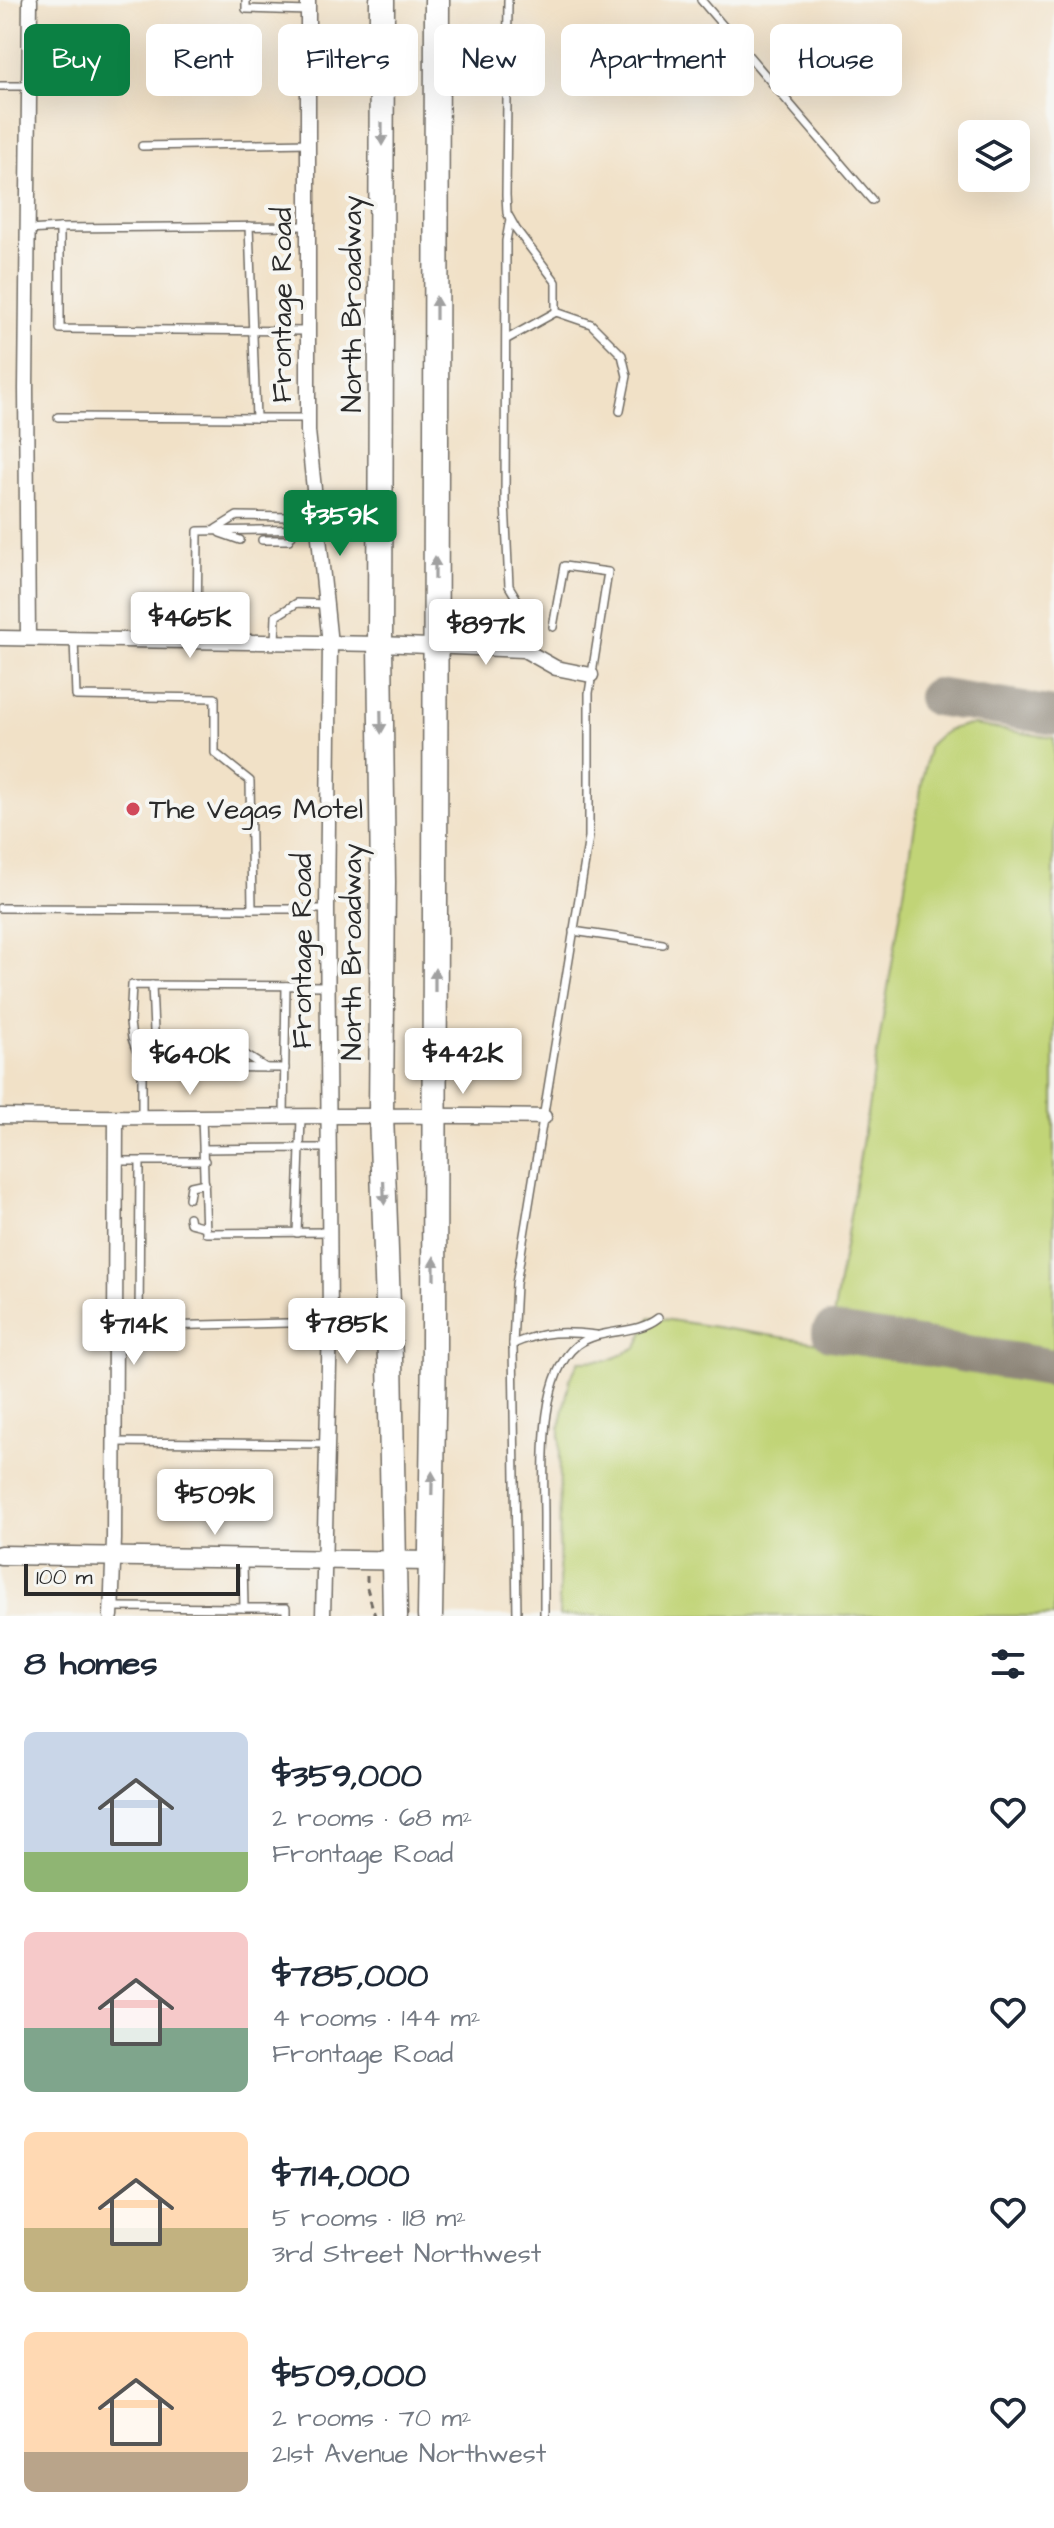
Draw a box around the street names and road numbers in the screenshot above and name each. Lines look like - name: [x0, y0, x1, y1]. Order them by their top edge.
- street label: North Broadway: [333, 195, 374, 413]
- street label: Frontage Road: [263, 207, 303, 403]
- street label: North Broadway: [333, 843, 374, 1061]
- street label: Frontage Road: [283, 853, 323, 1049]

